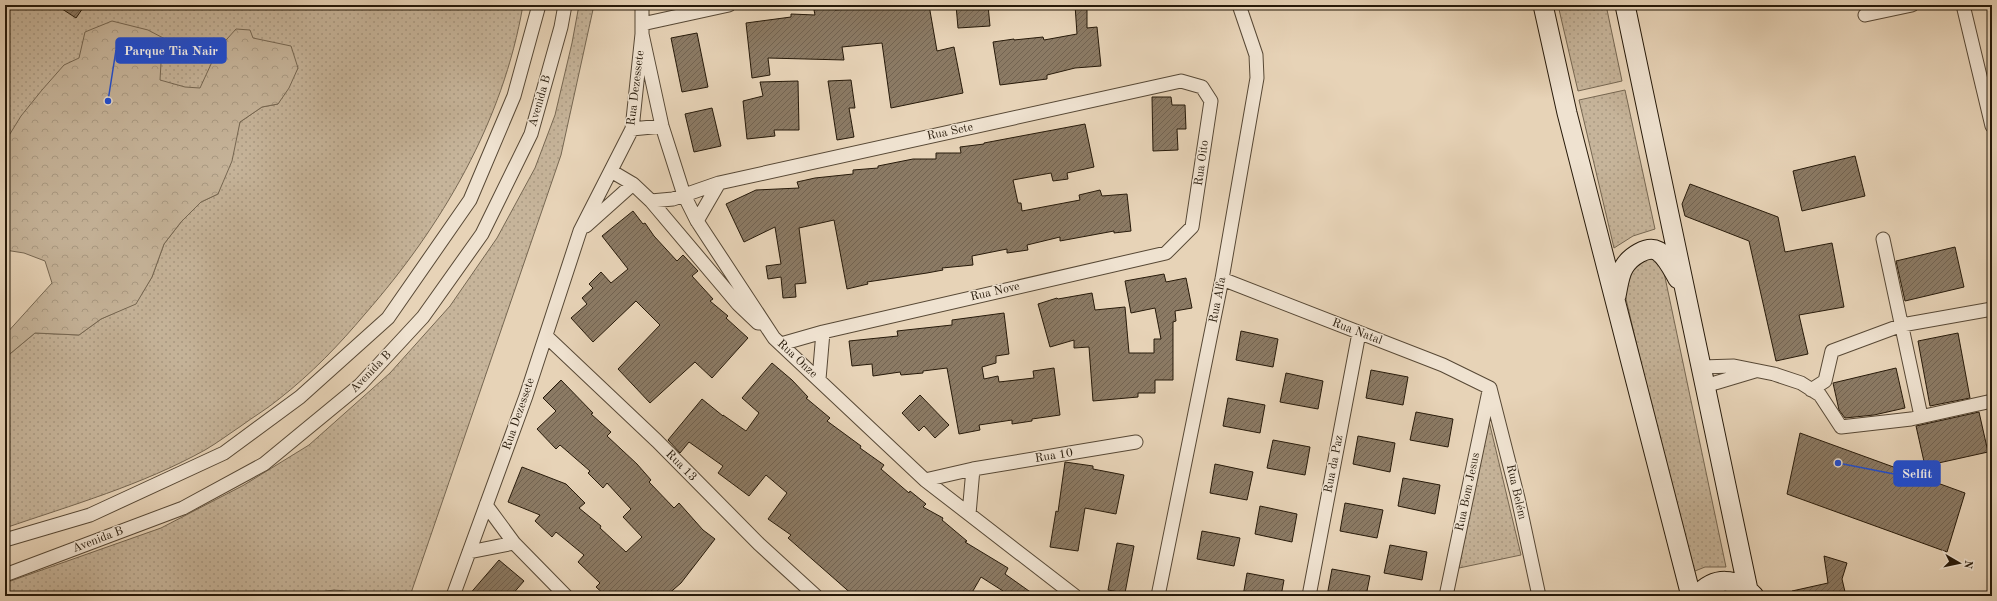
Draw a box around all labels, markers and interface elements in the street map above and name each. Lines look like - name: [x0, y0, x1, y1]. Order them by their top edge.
- callout: Parque Tia Nair: [116, 38, 226, 63]
- text: Parque Tia Nair: [124, 45, 218, 58]
- street label: Rua Dezessete: [625, 49, 647, 126]
- street label: Avenida B: [527, 74, 553, 128]
- street label: Rua Sete: [926, 121, 975, 143]
- street label: Rua Oito: [1193, 139, 1211, 187]
- street label: Rua Alfa: [1208, 276, 1228, 324]
- street label: Rua Nove: [969, 280, 1021, 304]
- street label: Rua Natal: [1330, 317, 1384, 347]
- street label: Rua Onze: [775, 338, 820, 381]
- street label: Avenida B: [348, 349, 394, 395]
- street label: Rua Dezessete: [501, 376, 537, 452]
- street label: Rua da Paz: [1323, 434, 1345, 494]
- street label: Rua 10: [1034, 447, 1074, 465]
- street label: Rua 13: [663, 448, 699, 484]
- street label: Rua Bom Jesus: [1454, 452, 1482, 532]
- callout: Selfit: [1894, 461, 1940, 486]
- street label: Rua Belém: [1504, 463, 1528, 521]
- text: Selfit: [1902, 468, 1932, 481]
- street label: Avenida B: [71, 525, 125, 555]
- north arrow: [1939, 543, 1979, 583]
- text: N: [1961, 559, 1973, 570]

